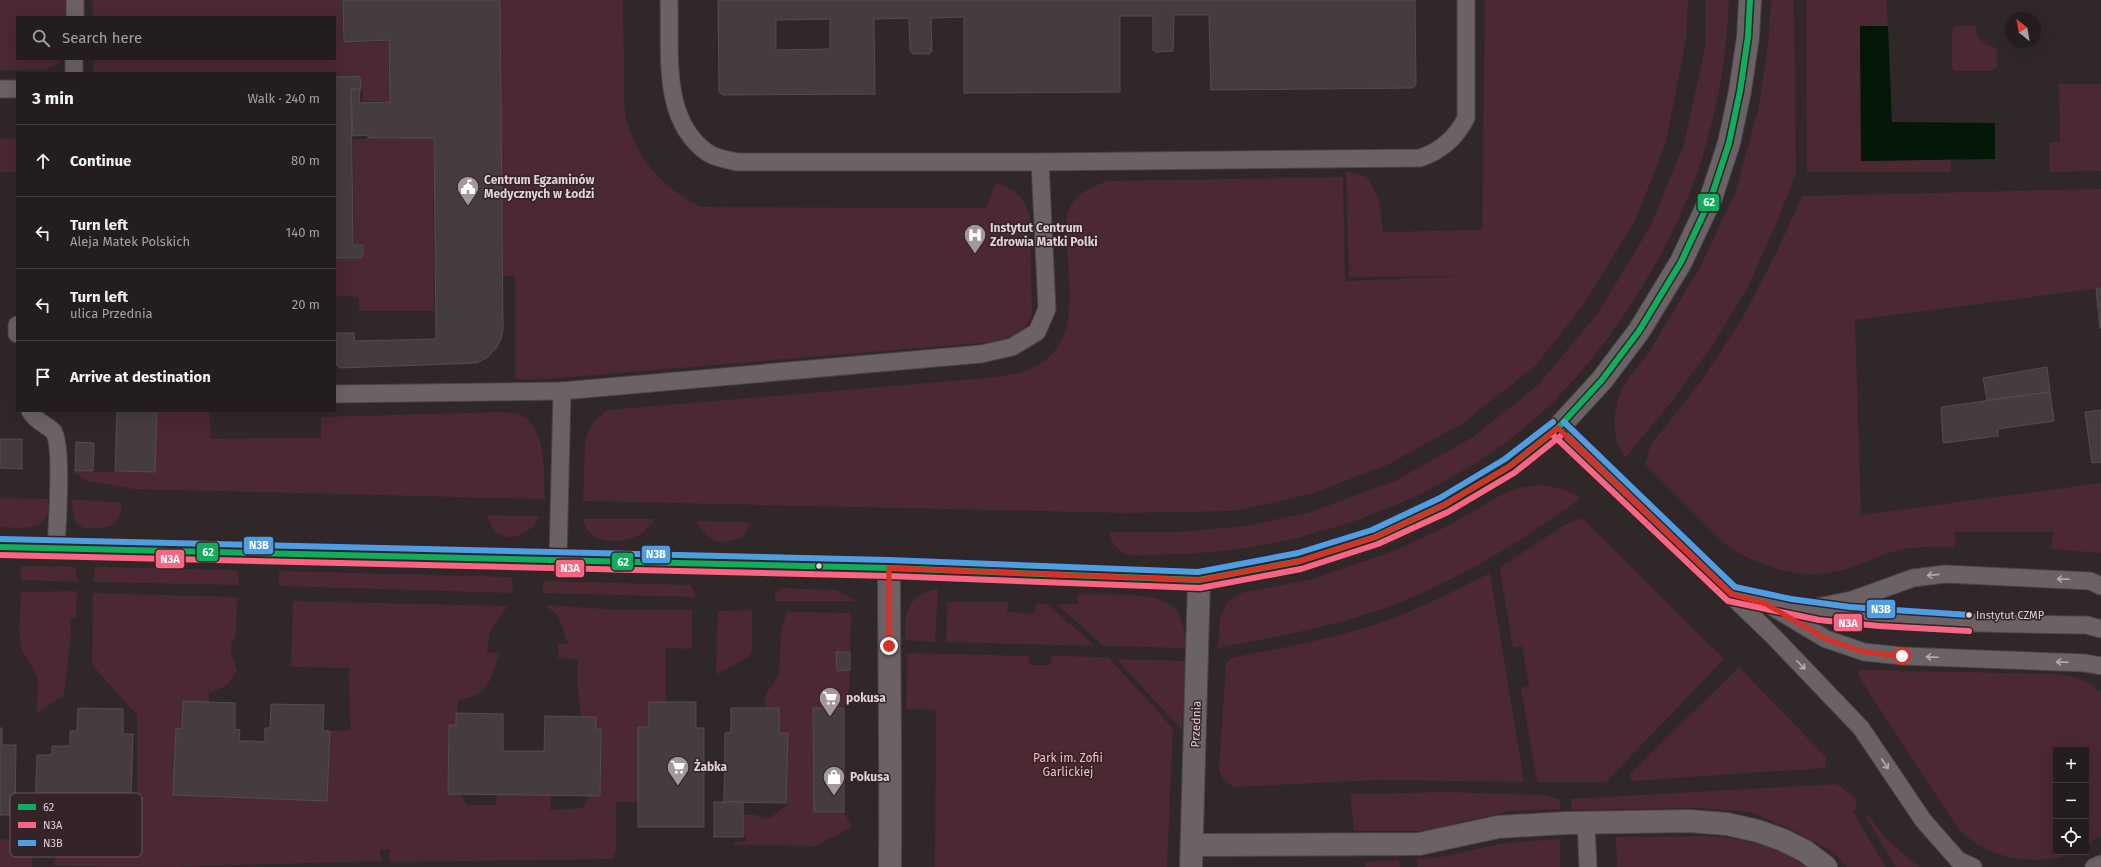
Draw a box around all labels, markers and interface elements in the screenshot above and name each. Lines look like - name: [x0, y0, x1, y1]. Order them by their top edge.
- north arrow: [2005, 12, 2041, 48]
- search box: [16, 16, 336, 60]
- icon: search: [30, 27, 52, 49]
- text: Search here: [62, 29, 142, 47]
- text: 3 min: [32, 88, 74, 109]
- text: Walk · 240 m: [247, 91, 320, 106]
- icon: ahead: [32, 150, 54, 172]
- text: Continue: [70, 152, 131, 170]
- text: 80 m: [291, 153, 320, 168]
- place label: Centrum Egzaminów Medycznych w Łodzi: [484, 173, 594, 201]
- public building icon: Centrum Egzaminów Medycznych w Łodzi: [455, 174, 481, 207]
- line badge: 62: [1697, 193, 1720, 212]
- text: 62: [1703, 196, 1715, 209]
- text: Turn left: [70, 216, 128, 234]
- place label: Instytut Centrum Zdrowia Matki Polki: [990, 221, 1098, 249]
- icon: left: [32, 222, 54, 244]
- hospital icon: Instytut Centrum Zdrowia Matki Polki: [962, 222, 988, 255]
- text: 140 m: [286, 225, 320, 240]
- text: Aleja Matek Polskich: [70, 234, 190, 249]
- text: Turn left: [70, 288, 128, 306]
- icon: left: [32, 294, 54, 316]
- text: 20 m: [292, 297, 320, 312]
- text: ulica Przednia: [70, 306, 153, 321]
- icon: arrive: [32, 366, 54, 388]
- text: Arrive at destination: [70, 368, 211, 386]
- line badge: N3B: [243, 536, 274, 555]
- text: N3B: [249, 539, 269, 552]
- line badge: 62: [196, 542, 219, 562]
- line badge: N3B: [641, 545, 671, 564]
- text: 62: [202, 546, 214, 559]
- text: N3B: [646, 548, 666, 561]
- line badge: N3A: [155, 549, 185, 569]
- line badge: 62: [611, 552, 634, 571]
- text: N3A: [160, 553, 180, 566]
- text: 62: [617, 556, 629, 569]
- line badge: N3A: [555, 559, 585, 578]
- unlabelled marker: [814, 561, 824, 571]
- text: N3A: [560, 562, 580, 575]
- one-way arrow: [1927, 572, 1940, 579]
- one-way arrow: [2057, 576, 2070, 583]
- line badge: N3B: [1866, 599, 1896, 619]
- text: N3B: [1871, 603, 1891, 616]
- place label: Instytut CZMP: [1976, 609, 2045, 622]
- marker: Instytut CZMP: [1964, 610, 1974, 620]
- line badge: N3A: [1833, 613, 1863, 632]
- text: N3A: [1838, 617, 1858, 630]
- route end: [880, 637, 898, 655]
- route start: [1893, 647, 1911, 665]
- one-way arrow: [1926, 653, 1939, 661]
- one-way arrow: [2056, 658, 2069, 666]
- one-way arrow: [1796, 660, 1806, 670]
- supermarket icon: pokusa: [817, 685, 843, 718]
- place label: pokusa: [846, 691, 886, 705]
- street label: Przednia: [1188, 700, 1204, 748]
- map controls: [2053, 747, 2089, 855]
- button: +: [2053, 747, 2089, 783]
- park label: Park im. Zofii Garlickiej: [1033, 751, 1103, 779]
- supermarket icon: Żabka: [665, 754, 691, 787]
- one-way arrow: [1881, 758, 1889, 769]
- place label: Żabka: [694, 759, 728, 774]
- shop icon: Pokusa: [821, 764, 847, 797]
- place label: Pokusa: [850, 770, 890, 784]
- button: −: [2053, 783, 2089, 819]
- legend: [10, 793, 142, 857]
- text: 62: [43, 801, 54, 814]
- text: N3A: [43, 819, 63, 832]
- button: locate: [2053, 819, 2089, 855]
- text: N3B: [43, 837, 63, 850]

